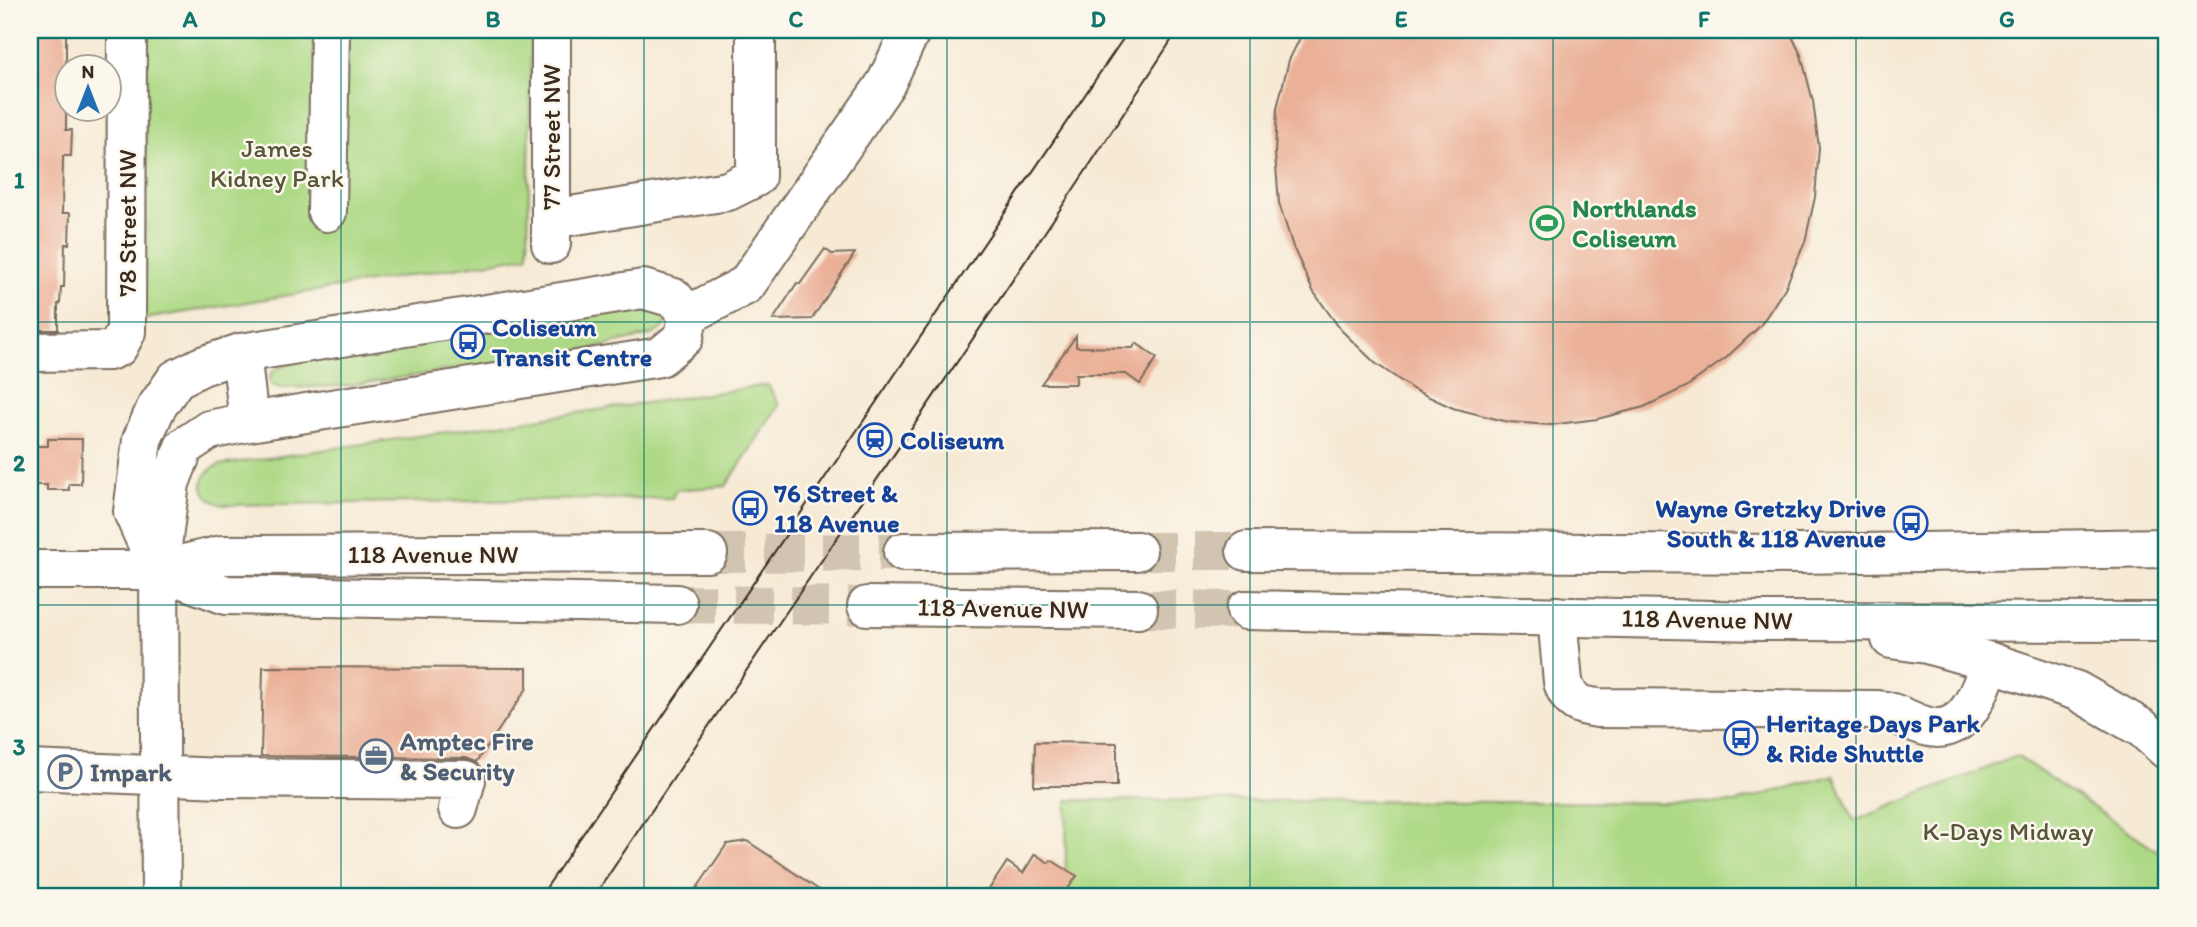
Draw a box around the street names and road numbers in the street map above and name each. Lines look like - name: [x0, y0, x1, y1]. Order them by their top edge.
- street label: 77 Street NW: [535, 64, 567, 210]
- street label: 78 Street NW: [111, 149, 143, 297]
- street label: 118 Avenue NW: [347, 538, 519, 570]
- street label: 118 Avenue NW: [917, 591, 1089, 625]
- street label: 118 Avenue NW: [1621, 602, 1793, 636]

